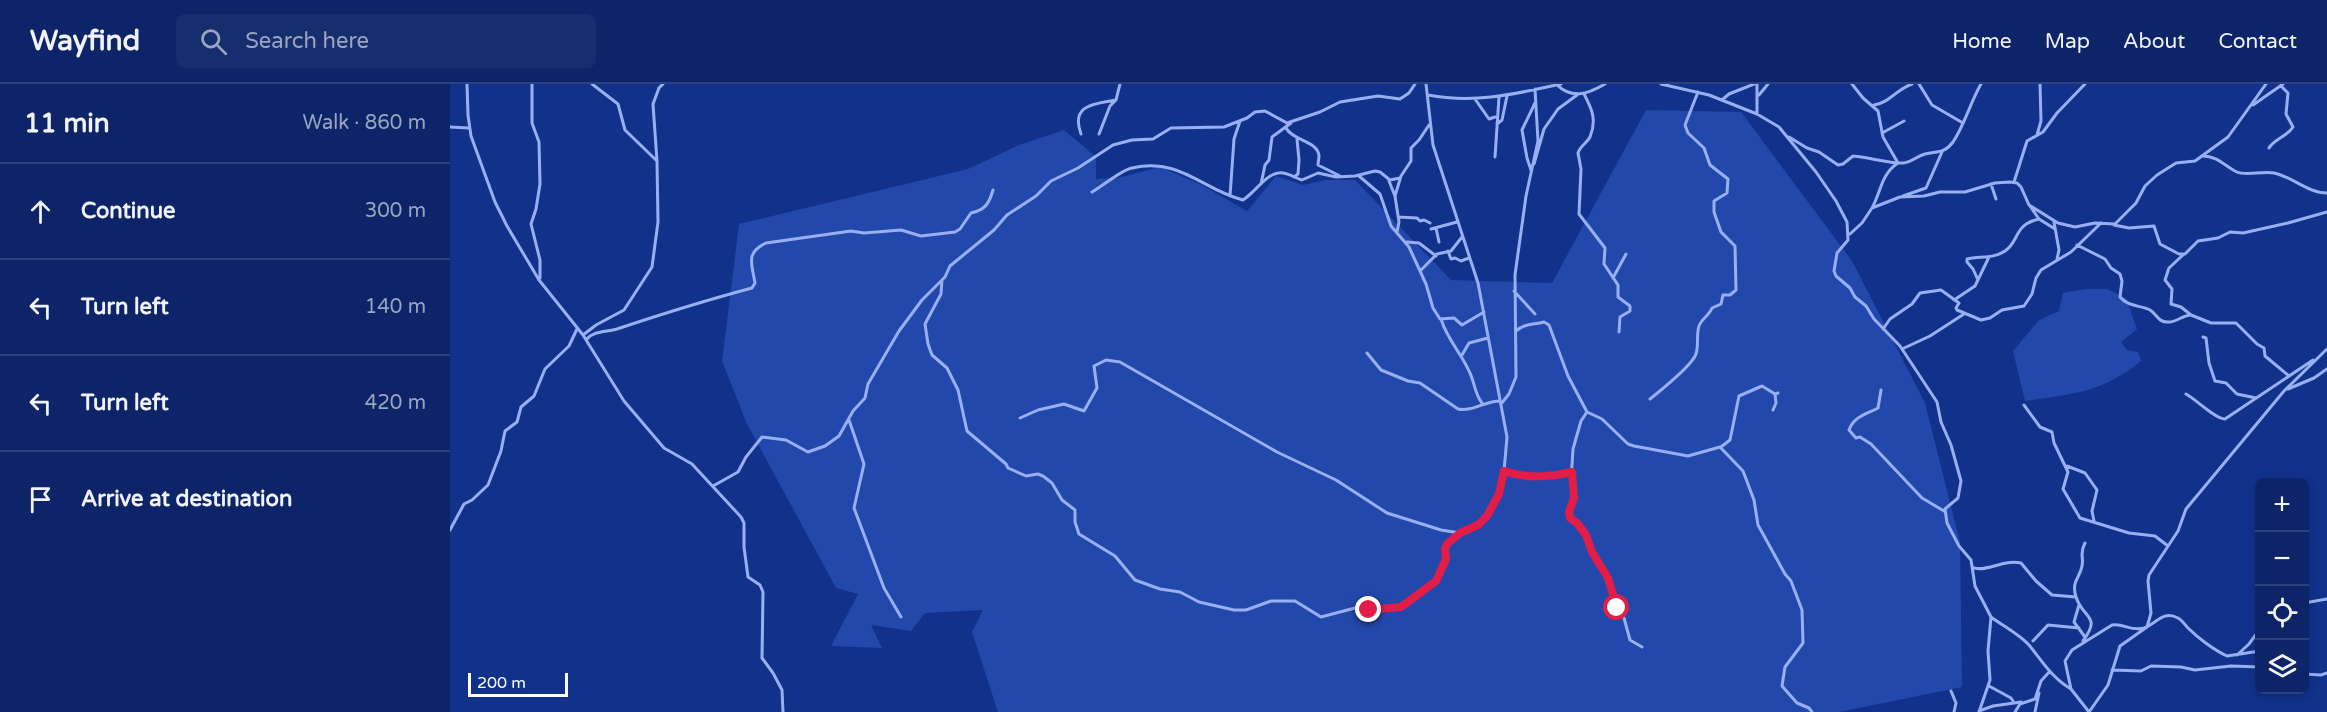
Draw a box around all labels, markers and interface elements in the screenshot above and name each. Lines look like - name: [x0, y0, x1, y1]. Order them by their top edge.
- search box: [176, 14, 596, 68]
- text: Wayfind: [30, 24, 140, 58]
- icon: search: [197, 25, 230, 58]
- text: Search here: [245, 28, 369, 54]
- text: Home: [1952, 29, 2012, 54]
- text: Map: [2045, 29, 2090, 54]
- text: About: [2123, 29, 2185, 54]
- text: Contact: [2218, 29, 2297, 54]
- text: 11 min: [24, 108, 110, 139]
- text: Walk · 860 m: [303, 111, 426, 135]
- icon: ahead: [24, 195, 57, 228]
- text: Continue: [81, 198, 176, 224]
- text: 300 m: [365, 199, 426, 223]
- icon: left: [24, 291, 57, 324]
- text: Turn left: [81, 294, 169, 320]
- text: 140 m: [365, 295, 426, 319]
- icon: left: [24, 387, 57, 420]
- text: Turn left: [81, 390, 169, 416]
- text: 420 m: [365, 391, 426, 415]
- map controls: [2255, 478, 2309, 694]
- button: +: [2255, 478, 2309, 532]
- icon: arrive: [24, 483, 57, 516]
- text: Arrive at destination: [81, 486, 292, 512]
- button: −: [2255, 532, 2309, 586]
- button: locate: [2255, 586, 2309, 640]
- route start: [1603, 594, 1629, 620]
- route end: [1355, 596, 1381, 622]
- button: layers: [2255, 640, 2309, 694]
- scale bar: [468, 670, 568, 698]
- text: 200 m: [477, 673, 526, 693]

